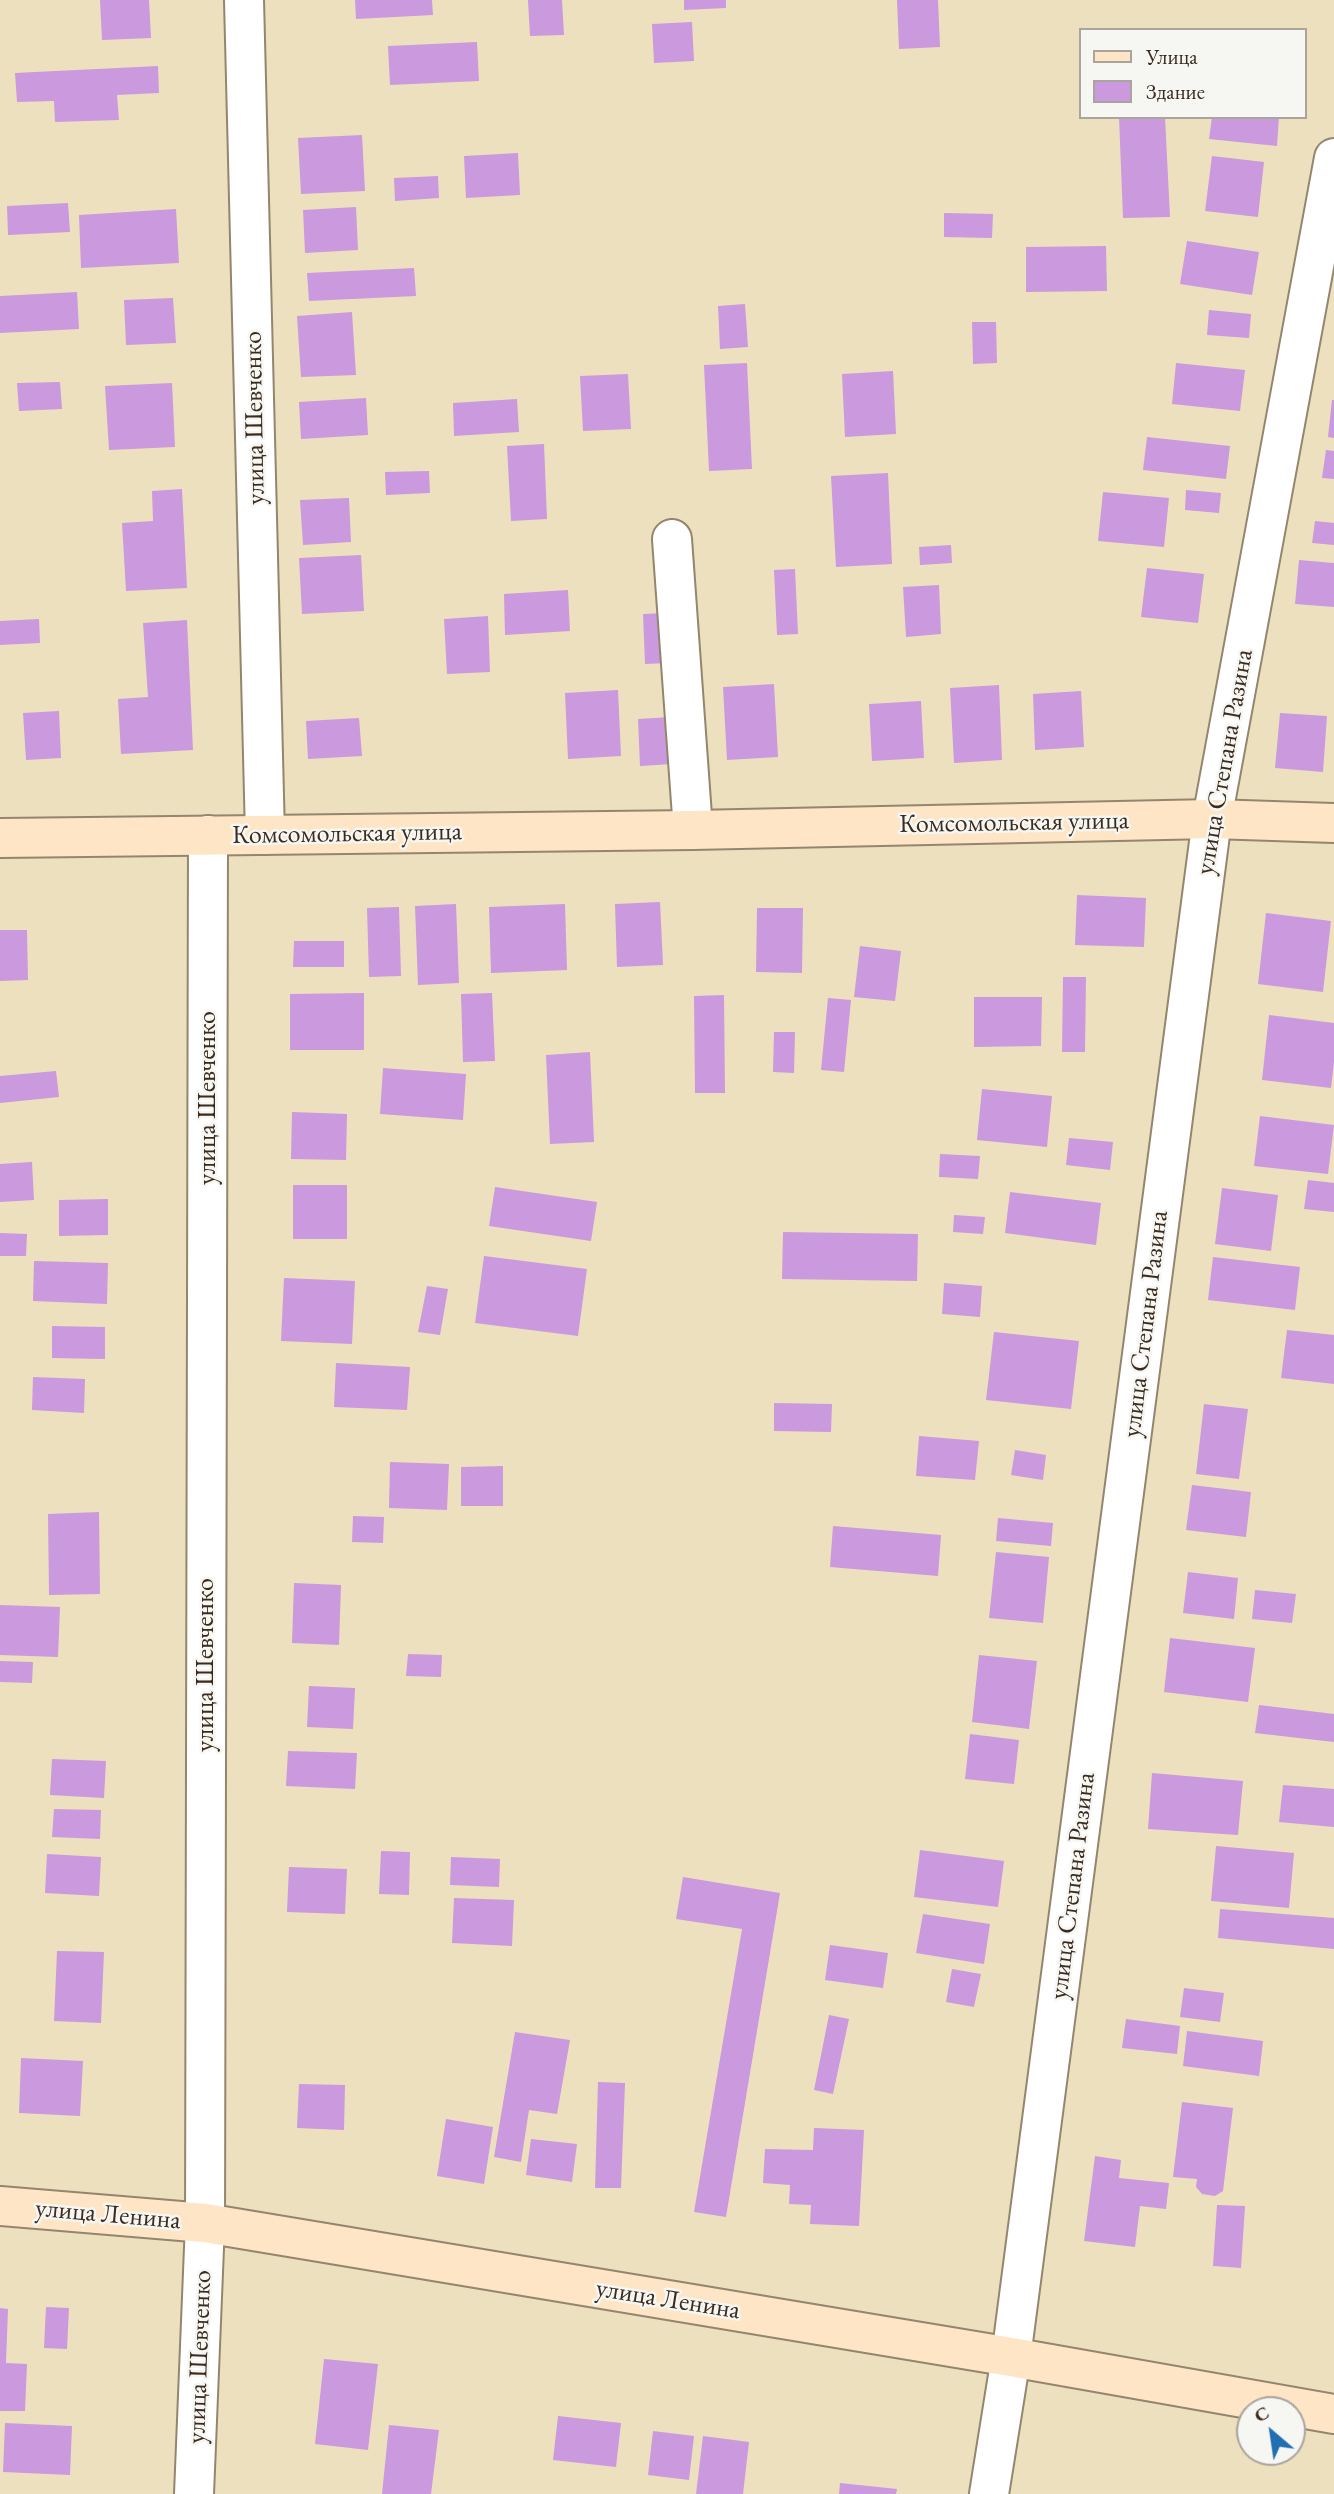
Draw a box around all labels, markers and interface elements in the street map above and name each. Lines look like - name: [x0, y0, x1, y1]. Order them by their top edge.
- legend: [1078, 28, 1306, 119]
- text: Улица: [1146, 43, 1198, 70]
- text: Здание: [1146, 78, 1205, 105]
- street label: улица Шевченко: [238, 331, 272, 505]
- street label: улица Степана Разина: [1190, 647, 1260, 877]
- street label: Комсомольская улица: [899, 805, 1129, 841]
- street label: Комсомольская улица: [232, 816, 462, 852]
- street label: улица Шевченко: [192, 1011, 224, 1185]
- street label: улица Степана Разина: [1117, 1209, 1175, 1439]
- street label: улица Шевченко: [190, 1578, 222, 1752]
- street label: улица Степана Разина: [1044, 1771, 1102, 2001]
- street label: улица Ленина: [34, 2193, 182, 2237]
- street label: улица Шевченко: [181, 2270, 219, 2444]
- street label: улица Ленина: [594, 2273, 742, 2327]
- north arrow: [1236, 2396, 1306, 2466]
- text: С: [1250, 2400, 1273, 2428]

